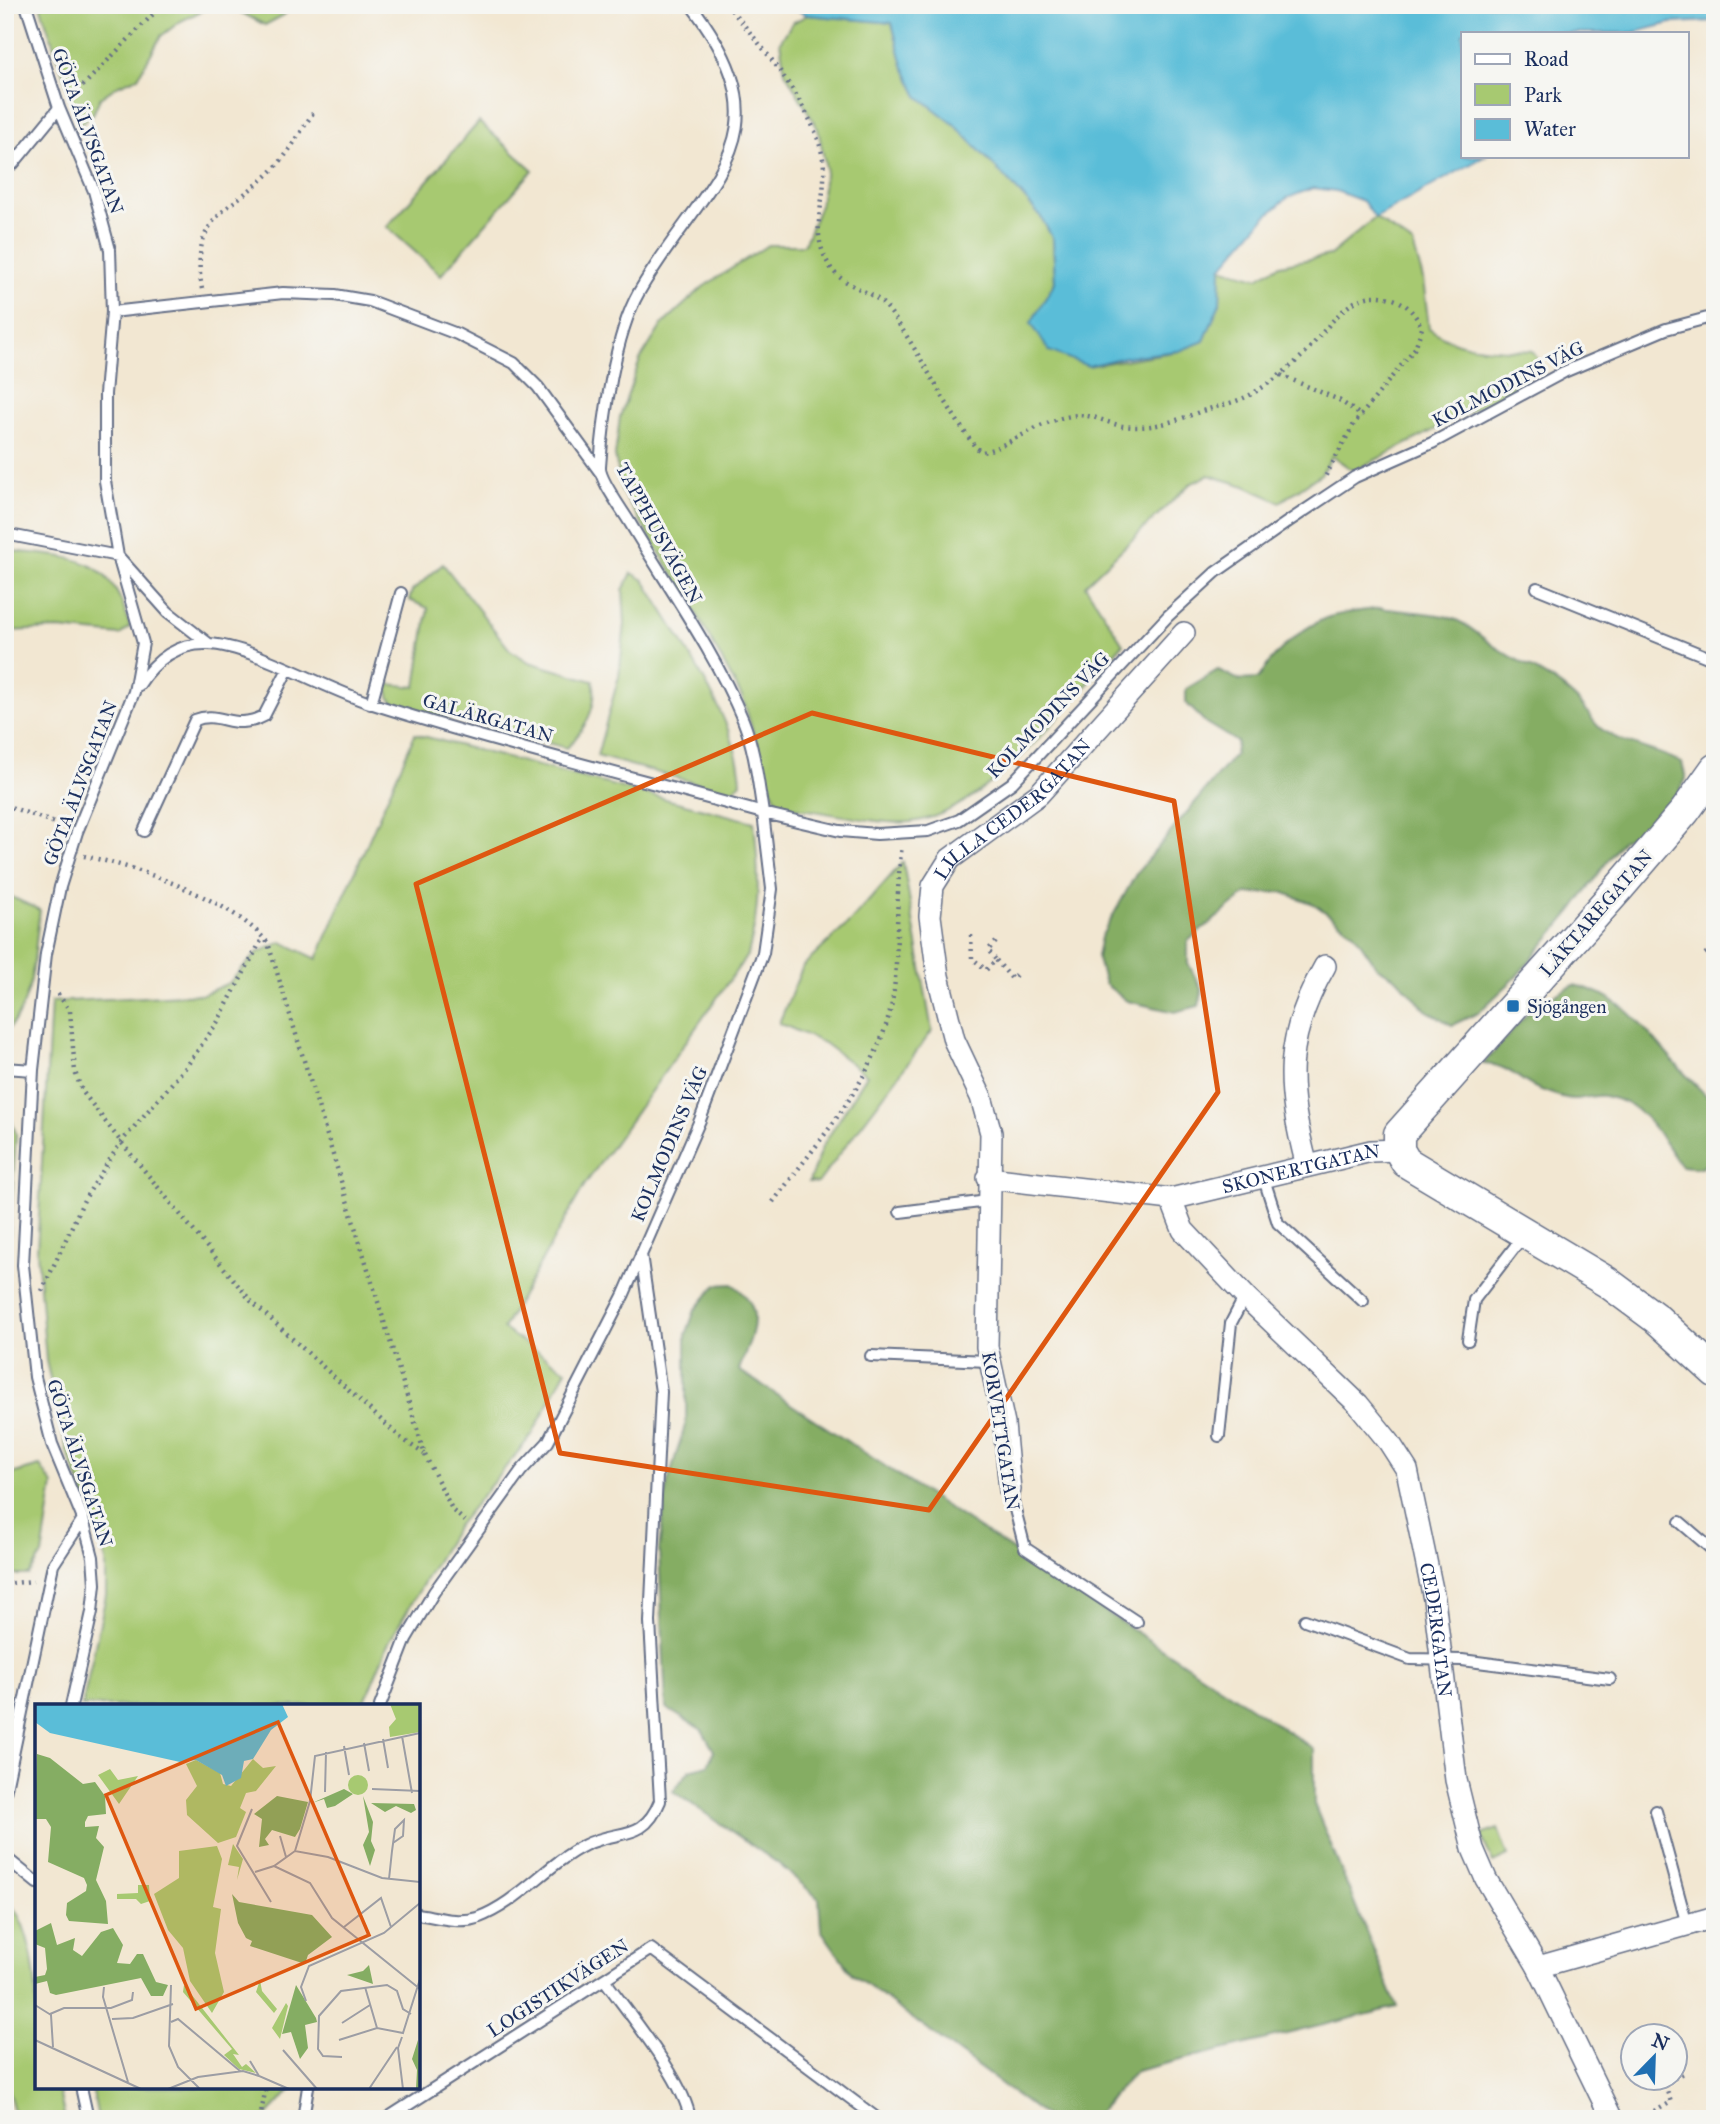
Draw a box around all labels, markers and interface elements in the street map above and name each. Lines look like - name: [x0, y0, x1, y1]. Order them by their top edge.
- legend: [1461, 32, 1688, 158]
- street label: GÖTA ÄLVSGATAN: [47, 45, 129, 217]
- text: Road: [1524, 46, 1569, 72]
- text: Park: [1524, 82, 1562, 108]
- text: Water: [1524, 116, 1576, 142]
- street label: KOLMODINS VÄG: [1428, 336, 1588, 432]
- street label: TAPPHUSVÄGEN: [611, 459, 707, 607]
- street label: KOLMODINS VÄG: [982, 647, 1114, 783]
- street label: GALÄRGATAN: [420, 688, 556, 748]
- street label: GÖTA ÄLVSGATAN: [38, 697, 122, 869]
- street label: LILLA CEDERGATAN: [929, 733, 1095, 884]
- street label: LÄKTAREGATAN: [1535, 845, 1657, 981]
- place label: Sjögången: [1527, 995, 1607, 1019]
- marker: Sjögången: [1505, 998, 1521, 1014]
- street label: KOLMODINS VÄG: [626, 1063, 712, 1225]
- street label: SKONERTGATAN: [1220, 1139, 1380, 1198]
- street label: KORVETTGATAN: [977, 1350, 1025, 1512]
- street label: GÖTA ÄLVSGATAN: [42, 1376, 118, 1550]
- street label: CEDERGATAN: [1415, 1560, 1457, 1698]
- inset map: [35, 1704, 420, 2089]
- street label: LOGISTIKVÄGEN: [483, 1934, 633, 2042]
- north arrow: [1618, 2022, 1688, 2092]
- text: N: [1649, 2028, 1672, 2056]

